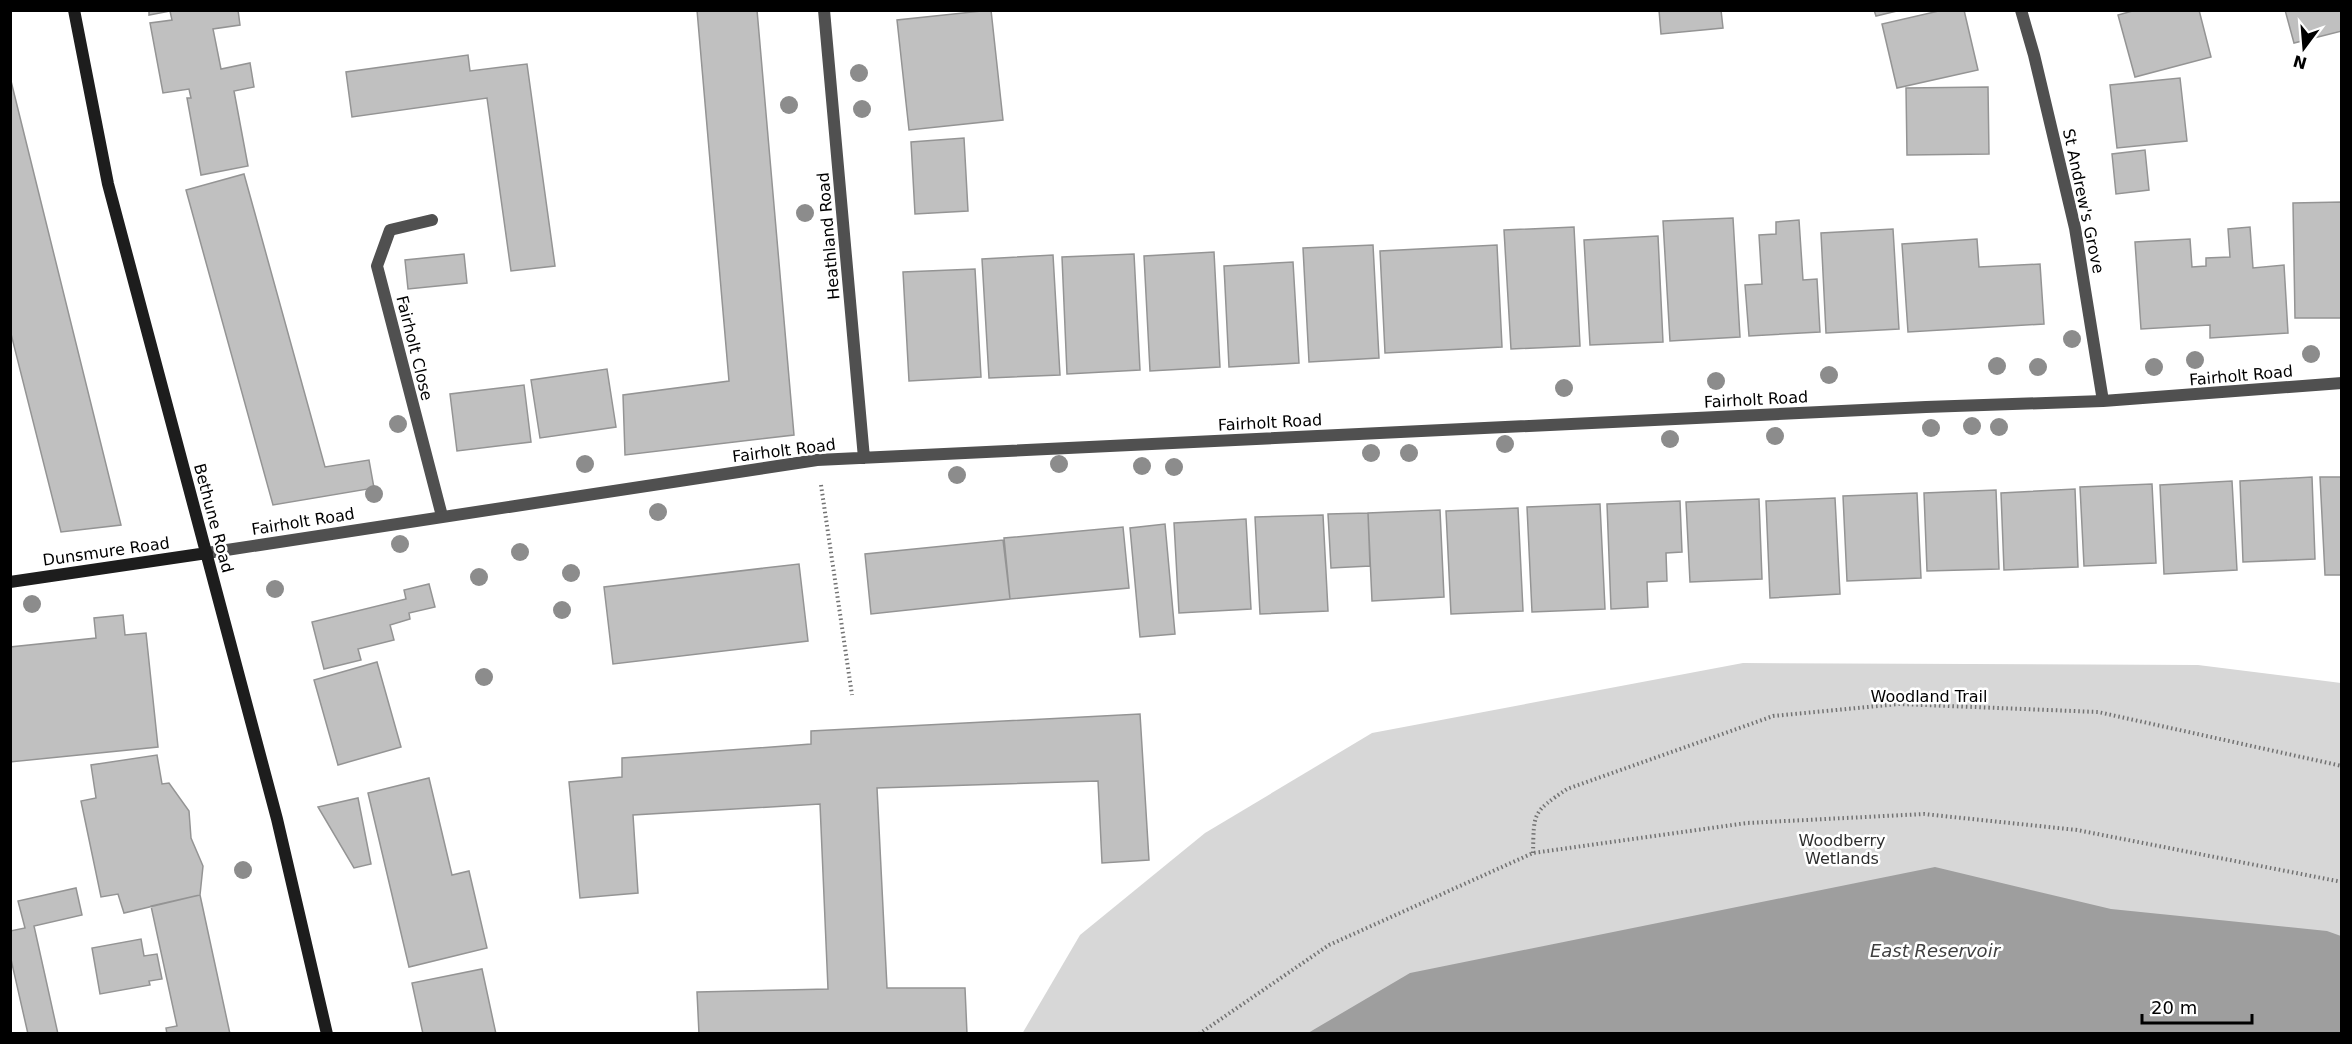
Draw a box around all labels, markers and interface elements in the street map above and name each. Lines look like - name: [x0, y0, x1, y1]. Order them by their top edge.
- north arrow: [2274, 18, 2334, 78]
- text: N: [2291, 51, 2309, 73]
- street label: St Andrew's Grove: [2059, 127, 2108, 275]
- street label: Heathland Road: [813, 171, 844, 300]
- street label: Fairholt Close: [392, 294, 437, 403]
- street label: Fairholt Road: [2188, 361, 2294, 390]
- street label: Fairholt Road: [1704, 387, 1809, 412]
- street label: Fairholt Road: [1218, 410, 1323, 435]
- street label: Fairholt Road: [731, 435, 837, 466]
- street label: Bethune Road: [190, 461, 237, 575]
- street label: Fairholt Road: [250, 504, 356, 539]
- street label: Dunsmure Road: [41, 533, 171, 570]
- street label: Woodland Trail: [1871, 687, 1987, 706]
- park label: Woodberry Wetlands: [1799, 831, 1885, 868]
- water label: East Reservoir: [1870, 940, 2002, 961]
- scale bar: [2142, 987, 2252, 1025]
- text: 20 m: [2151, 997, 2197, 1018]

